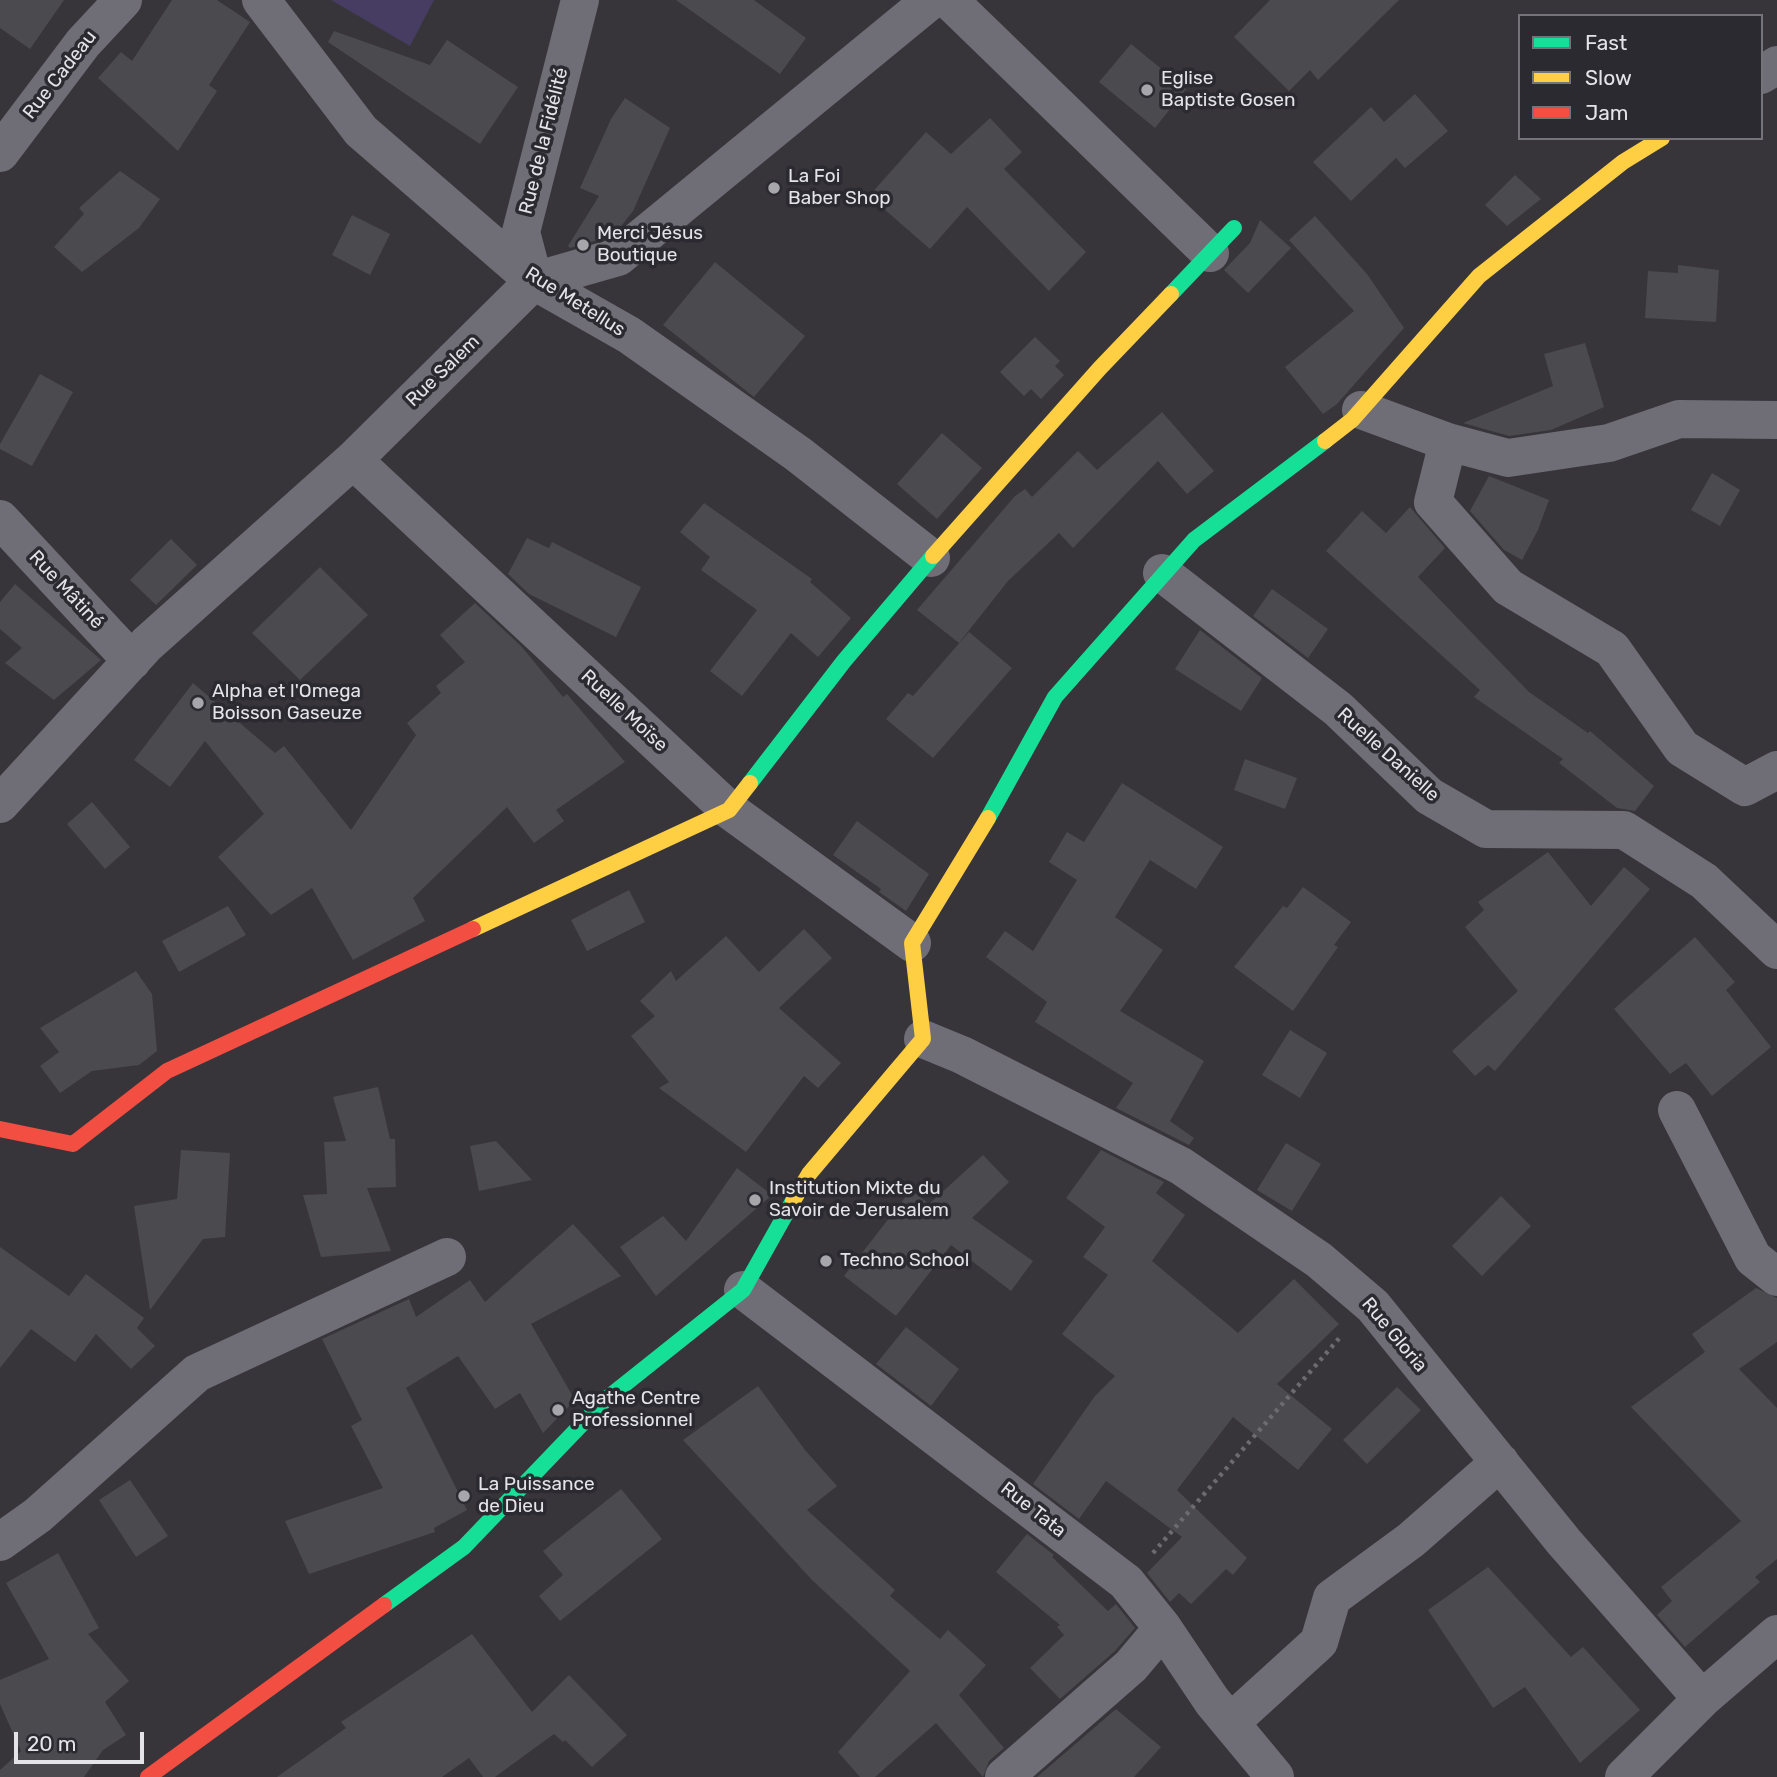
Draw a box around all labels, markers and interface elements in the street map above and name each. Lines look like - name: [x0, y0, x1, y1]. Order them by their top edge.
- legend: [1518, 14, 1763, 140]
- street label: Rue Cadeau: [18, 26, 102, 124]
- text: Fast: [1585, 30, 1627, 55]
- street label: Rue de la Fidélité: [515, 65, 573, 217]
- text: Slow: [1585, 65, 1632, 90]
- place label: Eglise Baptiste Gosen: [1161, 68, 1296, 112]
- marker: Eglise Baptiste Gosen: [1139, 82, 1155, 98]
- text: Jam: [1585, 100, 1629, 125]
- place label: La Foi Baber Shop: [788, 166, 891, 210]
- marker: La Foi Baber Shop: [766, 180, 782, 196]
- place label: Merci Jésus Boutique: [597, 223, 703, 267]
- marker: Merci Jésus Boutique: [575, 237, 591, 253]
- street label: Rue Metellus: [521, 262, 629, 342]
- street label: Rue Salem: [401, 330, 485, 412]
- street label: Rue Mâtiné: [24, 546, 108, 634]
- street label: Ruelle Moïse: [576, 665, 672, 757]
- place label: Alpha et l'Omega Boisson Gaseuze: [212, 681, 362, 725]
- marker: Alpha et l'Omega Boisson Gaseuze: [190, 695, 206, 711]
- street label: Ruelle Danielle: [1332, 703, 1444, 807]
- place label: Institution Mixte du Savoir de Jerusalem: [769, 1178, 949, 1222]
- marker: Institution Mixte du Savoir de Jerusalem: [747, 1192, 763, 1208]
- place label: Techno School: [840, 1250, 969, 1272]
- marker: Techno School: [818, 1253, 834, 1269]
- street label: Rue Gloria: [1356, 1293, 1432, 1377]
- place label: Agathe Centre Professionnel: [572, 1388, 700, 1432]
- marker: Agathe Centre Professionnel: [550, 1402, 566, 1418]
- place label: La Puissance de Dieu: [478, 1474, 595, 1518]
- street label: Rue Tata: [996, 1477, 1070, 1543]
- marker: La Puissance de Dieu: [456, 1488, 472, 1504]
- scale bar: [18, 1718, 147, 1762]
- text: 20 m: [27, 1731, 76, 1756]

